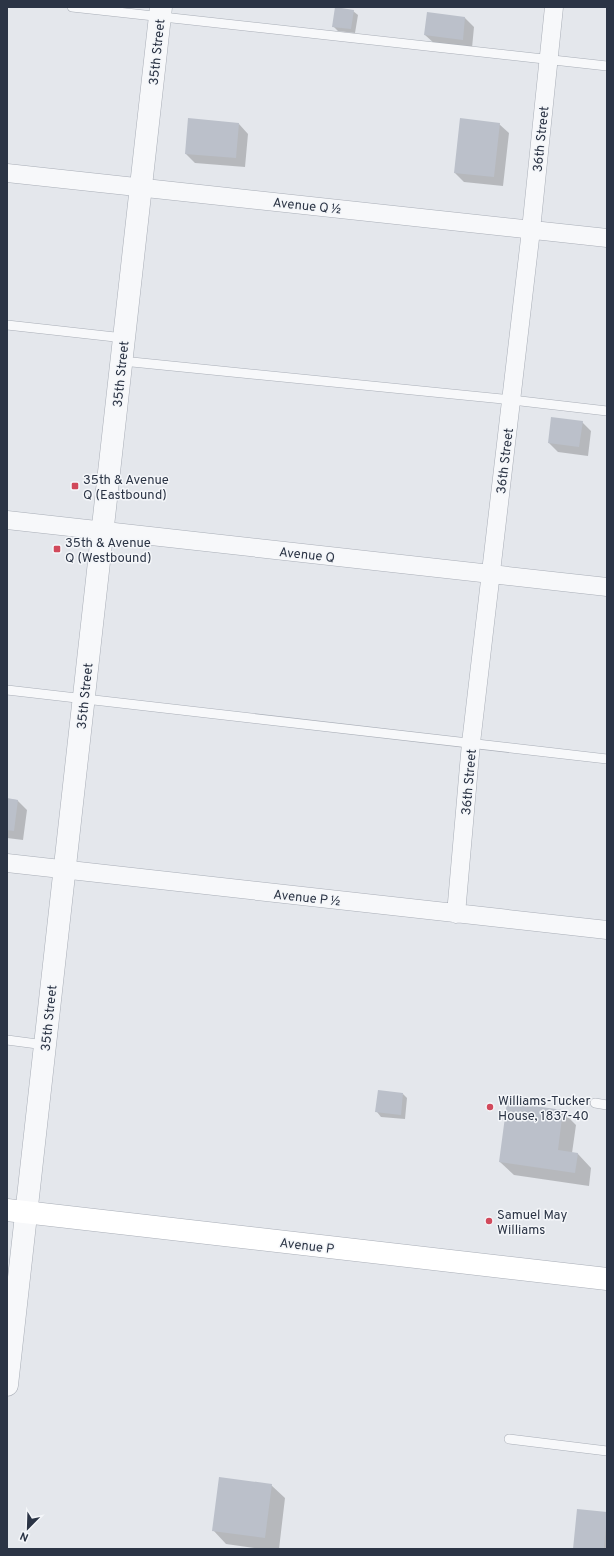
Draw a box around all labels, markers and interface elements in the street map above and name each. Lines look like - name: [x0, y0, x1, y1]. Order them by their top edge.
- street label: 35th Street: [147, 18, 169, 86]
- street label: 36th Street: [531, 105, 553, 173]
- street label: Avenue Q ½: [272, 195, 342, 219]
- street label: 35th Street: [111, 340, 133, 408]
- street label: 36th Street: [494, 427, 518, 495]
- place label: 35th & Avenue Q (Eastbound): [83, 473, 169, 504]
- marker: 35th & Avenue Q (Eastbound): [70, 481, 80, 491]
- place label: 35th & Avenue Q (Westbound): [65, 536, 151, 567]
- marker: 35th & Avenue Q (Westbound): [52, 544, 62, 554]
- street label: Avenue Q: [278, 545, 335, 567]
- street label: 35th Street: [75, 662, 97, 730]
- street label: 36th Street: [459, 748, 481, 816]
- street label: Avenue P ½: [273, 888, 341, 910]
- street label: 35th Street: [39, 984, 61, 1052]
- place label: Williams-Tucker House, 1837-40: [498, 1094, 591, 1125]
- marker: Williams-Tucker House, 1837-40: [485, 1102, 495, 1112]
- place label: Samuel May Williams: [497, 1208, 567, 1239]
- marker: Samuel May Williams: [484, 1216, 494, 1226]
- street label: Avenue P: [279, 1236, 335, 1258]
- north arrow: [8, 1508, 48, 1548]
- text: N: [18, 1528, 31, 1544]

